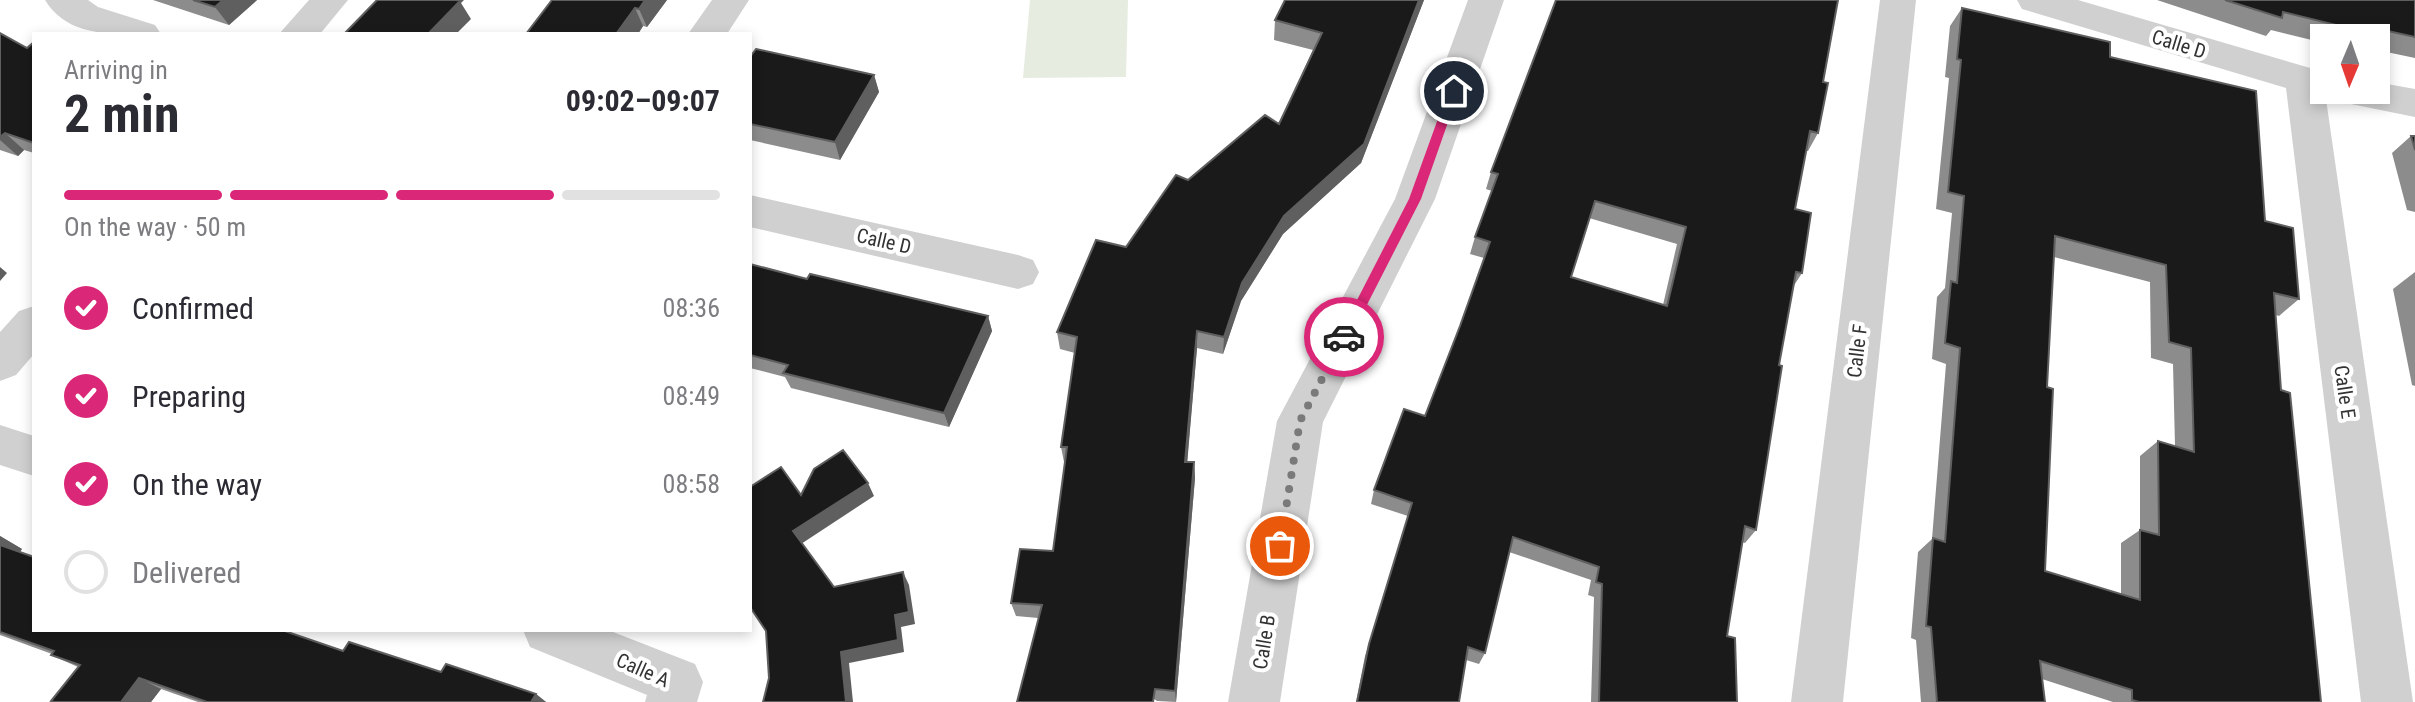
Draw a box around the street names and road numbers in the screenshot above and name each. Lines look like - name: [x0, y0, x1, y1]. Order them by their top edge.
- street label: Calle D: [2149, 24, 2209, 64]
- street label: Calle D: [854, 223, 914, 259]
- street label: Calle F: [1842, 323, 1872, 379]
- street label: Calle E: [2329, 364, 2361, 420]
- street label: Calle B: [1248, 613, 1280, 671]
- street label: Calle A: [613, 648, 674, 692]

